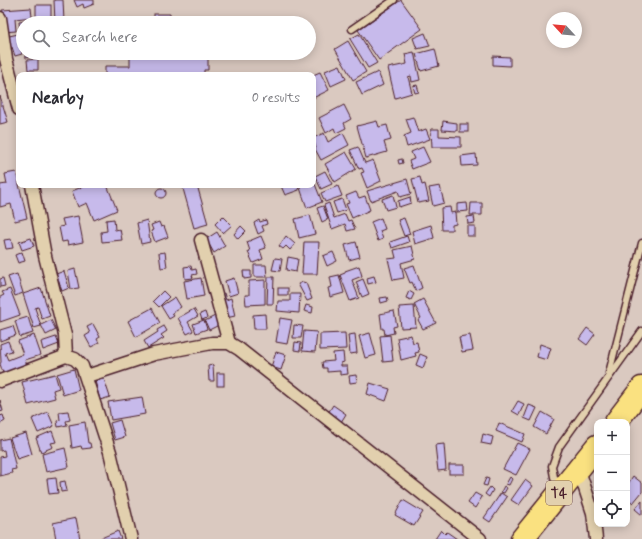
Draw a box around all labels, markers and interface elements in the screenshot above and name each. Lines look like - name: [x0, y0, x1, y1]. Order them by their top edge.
- north arrow: [546, 12, 582, 48]
- search box: [16, 16, 316, 60]
- icon: search: [30, 27, 52, 49]
- text: Search here: [62, 28, 138, 48]
- text: Nearby: [32, 87, 84, 109]
- text: 0 results: [252, 90, 300, 107]
- map controls: [594, 419, 630, 527]
- button: +: [594, 419, 630, 455]
- button: −: [594, 455, 630, 491]
- road number: T4: [546, 481, 572, 505]
- button: locate: [594, 491, 630, 527]

